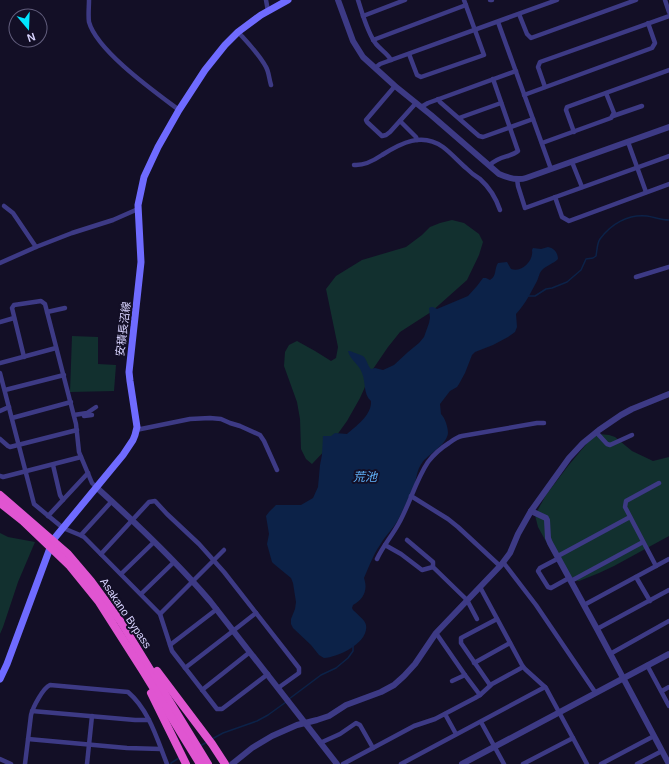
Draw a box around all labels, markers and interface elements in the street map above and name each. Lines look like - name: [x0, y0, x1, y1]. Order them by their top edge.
- north arrow: [8, 8, 48, 48]
- text: N: [25, 30, 37, 44]
- street label: 安積長沼線: [114, 301, 132, 357]
- water label: 荒池: [353, 470, 378, 484]
- street label: Asakano Bypass: [98, 576, 154, 651]

